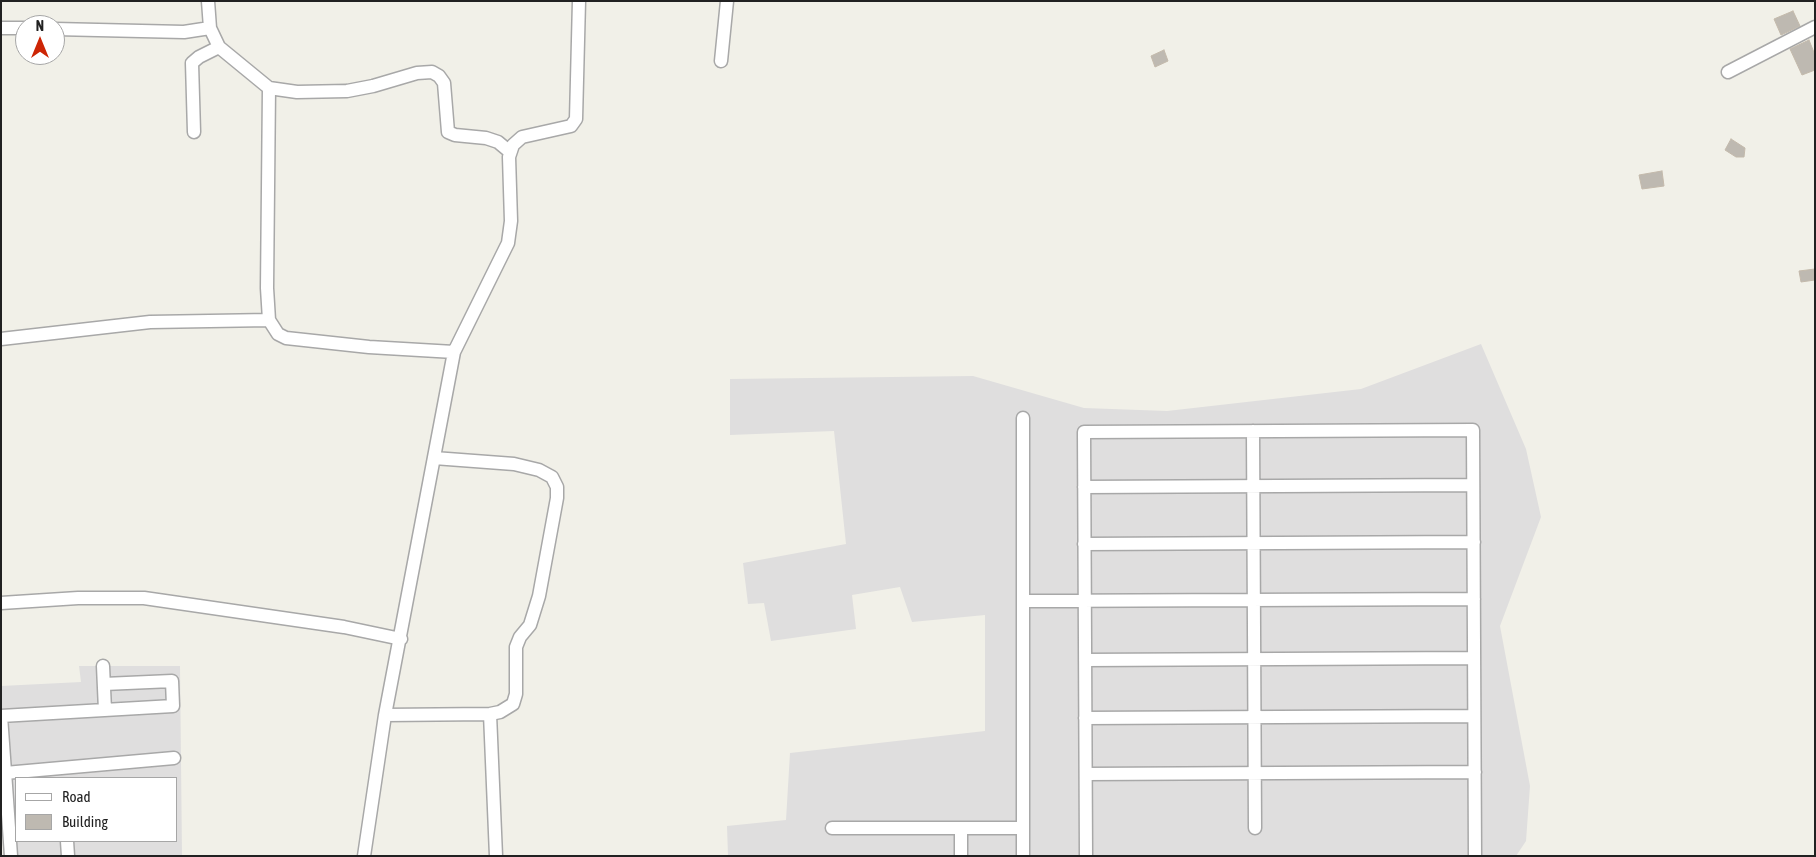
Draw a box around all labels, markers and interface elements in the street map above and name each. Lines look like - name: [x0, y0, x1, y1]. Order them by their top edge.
- north arrow: [15, 15, 65, 65]
- text: N: [36, 18, 44, 34]
- legend: [15, 777, 178, 842]
- text: Road: [62, 788, 91, 805]
- text: Building: [62, 813, 108, 830]

